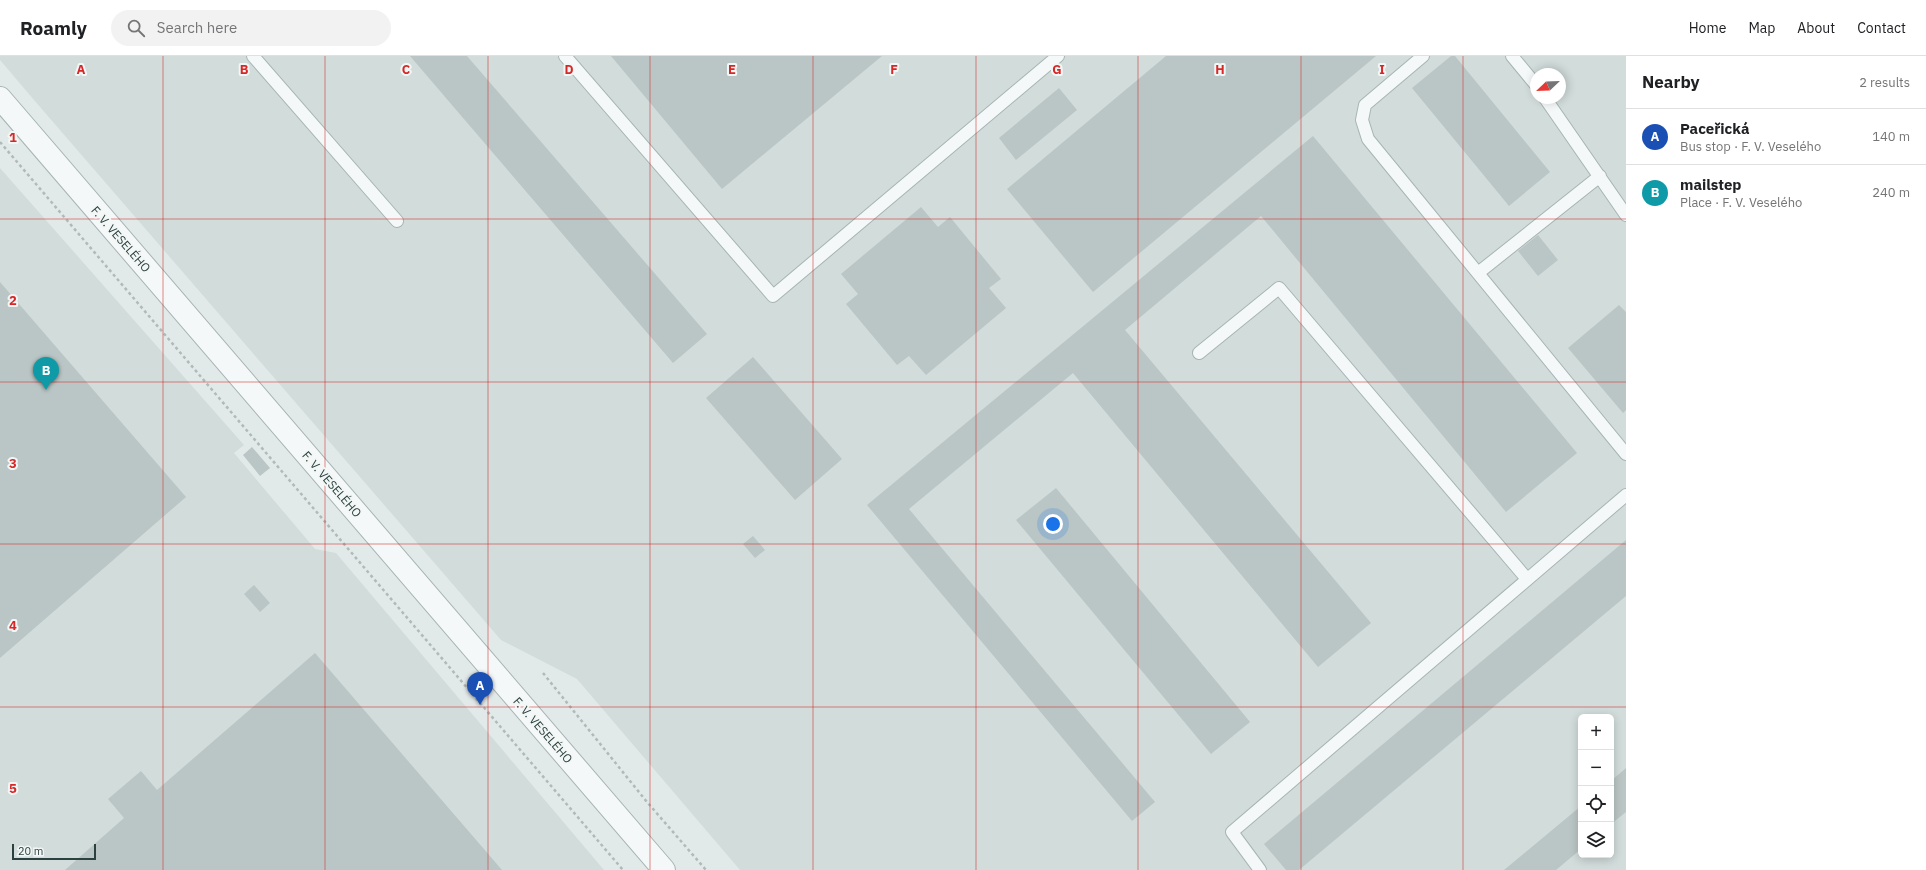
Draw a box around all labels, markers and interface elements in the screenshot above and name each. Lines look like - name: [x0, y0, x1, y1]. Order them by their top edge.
- search box: [111, 10, 391, 46]
- text: Roamly: [20, 16, 87, 40]
- icon: search: [125, 17, 147, 39]
- text: Search here: [157, 18, 237, 37]
- text: Home: [1689, 19, 1726, 37]
- text: Map: [1748, 19, 1775, 37]
- text: About: [1797, 19, 1835, 37]
- text: Contact: [1857, 19, 1906, 37]
- text: A: [77, 61, 86, 78]
- text: B: [240, 61, 249, 78]
- text: C: [402, 61, 411, 78]
- text: D: [564, 61, 574, 78]
- text: E: [728, 61, 736, 78]
- text: F: [890, 61, 898, 78]
- text: G: [1052, 61, 1062, 78]
- text: H: [1215, 61, 1225, 78]
- text: I: [1379, 61, 1385, 78]
- north arrow: [1530, 68, 1566, 104]
- text: Nearby: [1642, 71, 1700, 93]
- text: 2 results: [1859, 74, 1910, 91]
- text: Paceřická: [1680, 119, 1750, 138]
- text: A: [1651, 128, 1659, 145]
- text: 140 m: [1872, 128, 1910, 145]
- text: 1: [9, 129, 17, 146]
- text: Bus stop · F. V. Veselého: [1680, 138, 1821, 155]
- text: mailstep: [1680, 175, 1741, 194]
- text: B: [1651, 184, 1659, 201]
- text: 240 m: [1872, 184, 1910, 201]
- text: Place · F. V. Veselého: [1680, 194, 1802, 211]
- street label: F. V. VESELÉHO: [88, 203, 154, 275]
- text: 2: [9, 292, 17, 309]
- pin: B: [33, 357, 59, 390]
- street label: F. V. VESELÉHO: [299, 448, 365, 520]
- text: 3: [9, 455, 17, 472]
- your location: [1043, 514, 1063, 534]
- text: 4: [9, 617, 17, 634]
- pin: A: [467, 672, 493, 705]
- street label: F. V. VESELÉHO: [510, 694, 576, 766]
- map controls: [1578, 714, 1614, 858]
- button: +: [1578, 714, 1614, 750]
- button: −: [1578, 750, 1614, 786]
- text: 5: [9, 780, 17, 797]
- button: locate: [1578, 786, 1614, 822]
- button: layers: [1578, 822, 1614, 858]
- scale bar: [12, 842, 96, 861]
- text: 20 m: [18, 844, 43, 858]

